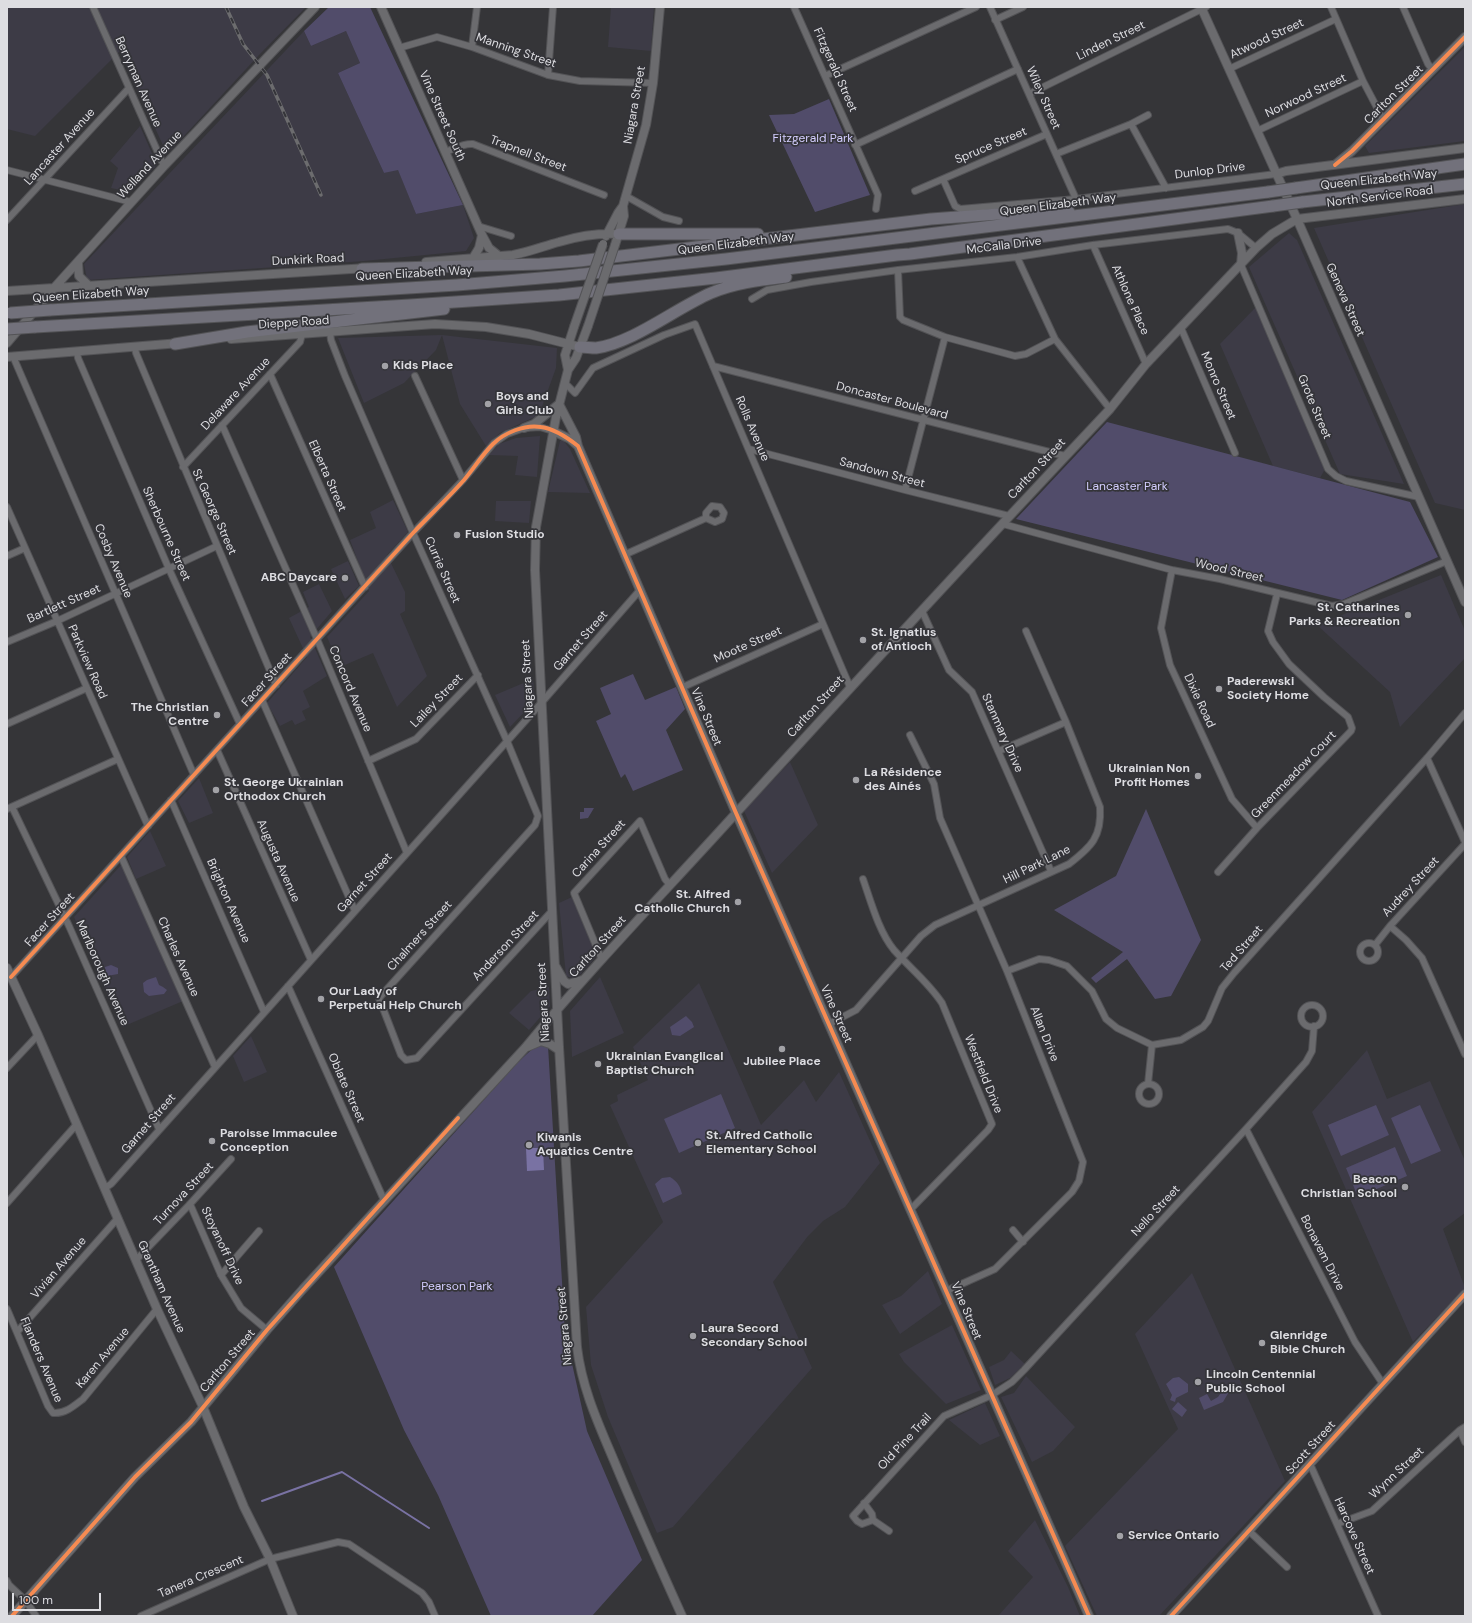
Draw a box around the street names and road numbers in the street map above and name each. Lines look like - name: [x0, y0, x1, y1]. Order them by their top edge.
- street label: Atwood Street: [1228, 16, 1306, 62]
- street label: Linden Street: [1074, 18, 1148, 64]
- street label: Fitzgerald Street: [810, 25, 860, 115]
- street label: Manning Street: [474, 31, 558, 71]
- street label: Berryman Avenue: [112, 34, 164, 130]
- street label: Carlton Street: [1361, 62, 1427, 128]
- street label: Wiley Street: [1023, 64, 1063, 132]
- street label: Niagara Street: [621, 65, 649, 145]
- street label: Vine Street South: [416, 69, 468, 163]
- street label: Norwood Street: [1263, 71, 1349, 121]
- street label: Lancaster Avenue: [22, 106, 98, 188]
- street label: Spruce Street: [953, 124, 1029, 168]
- street label: Welland Avenue: [115, 128, 185, 202]
- street label: Trapnell Street: [488, 133, 568, 175]
- street label: Dunlop Drive: [1174, 160, 1246, 182]
- street label: Queen Elizabeth Way: [1320, 167, 1438, 193]
- street label: North Service Road: [1326, 183, 1434, 211]
- street label: Queen Elizabeth Way: [999, 191, 1117, 219]
- street label: Queen Elizabeth Way: [677, 230, 795, 258]
- street label: McCalla Drive: [966, 234, 1042, 258]
- street label: Dunkirk Road: [271, 251, 345, 269]
- street label: Geneva Street: [1322, 261, 1368, 339]
- street label: Athlone Place: [1108, 263, 1152, 337]
- street label: Queen Elizabeth Way: [355, 264, 473, 284]
- street label: Queen Elizabeth Way: [32, 284, 150, 306]
- street label: Dieppe Road: [258, 313, 330, 333]
- street label: Monro Street: [1197, 350, 1239, 422]
- street label: Delaware Avenue: [198, 354, 274, 434]
- street label: Grote Street: [1294, 373, 1334, 441]
- street label: Doncaster Boulevard: [835, 379, 949, 423]
- street label: Rolls Avenue: [732, 394, 772, 464]
- street label: Carlton Street: [1005, 436, 1069, 502]
- street label: Elberta Street: [305, 438, 349, 514]
- street label: Sandown Street: [838, 455, 926, 491]
- street label: St George Street: [189, 467, 239, 557]
- street label: Sherbourne Street: [139, 484, 193, 584]
- street label: Cosby Avenue: [91, 522, 135, 600]
- street label: Currie Street: [421, 535, 463, 605]
- street label: Wood Street: [1193, 556, 1265, 586]
- street label: Bartlett Street: [25, 581, 103, 627]
- street label: Garnet Street: [551, 608, 611, 674]
- street label: Parkview Road: [64, 623, 110, 701]
- street label: Moote Street: [712, 624, 784, 666]
- street label: Niagara Street: [519, 639, 537, 719]
- street label: Concord Avenue: [325, 644, 375, 734]
- street label: Facer Street: [239, 650, 295, 710]
- street label: Lailey Street: [408, 671, 466, 731]
- street label: Dixie Road: [1180, 672, 1218, 730]
- street label: Carlton Street: [785, 673, 847, 741]
- street label: Vine Street: [687, 686, 725, 748]
- street label: Stanmary Drive: [978, 691, 1026, 775]
- street label: Greenmeadow Court: [1248, 728, 1340, 822]
- street label: Augusta Avenue: [253, 817, 303, 905]
- street label: Carina Street: [569, 817, 629, 881]
- street label: Hill Park Lane: [1001, 843, 1073, 887]
- street label: Garnet Street: [334, 850, 396, 916]
- street label: Audrey Street: [1380, 854, 1442, 920]
- street label: Brighton Avenue: [203, 857, 253, 945]
- street label: Facer Street: [22, 890, 78, 950]
- street label: Chalmers Street: [385, 898, 455, 974]
- street label: Anderson Street: [470, 908, 542, 984]
- street label: Carlton Street: [567, 913, 629, 981]
- street label: Charles Avenue: [154, 915, 202, 999]
- street label: Marlborough Avenue: [72, 918, 132, 1028]
- street label: Ted Street: [1218, 923, 1266, 975]
- street label: Niagara Street: [535, 962, 553, 1042]
- street label: Vine Street: [817, 983, 855, 1045]
- street label: Allan Drive: [1026, 1004, 1062, 1064]
- street label: Westfield Drive: [961, 1033, 1005, 1115]
- street label: Oblate Street: [324, 1051, 368, 1125]
- street label: Garnet Street: [119, 1091, 179, 1157]
- street label: Turnova Street: [151, 1160, 217, 1228]
- street label: Nello Street: [1129, 1182, 1183, 1240]
- street label: Stoyanoff Drive: [198, 1205, 246, 1287]
- street label: Bonavem Drive: [1297, 1213, 1347, 1293]
- street label: Vivian Avenue: [28, 1234, 90, 1302]
- street label: Grantham Avenue: [134, 1239, 188, 1335]
- street label: Vine Street: [947, 1280, 985, 1342]
- street label: Niagara Street: [554, 1286, 576, 1366]
- street label: Flanders Avenue: [17, 1315, 65, 1405]
- street label: Karen Avenue: [73, 1325, 133, 1391]
- street label: Carlton Street: [197, 1327, 259, 1395]
- street label: Old Pine Trail: [875, 1411, 935, 1473]
- street label: Scott Street: [1283, 1418, 1339, 1478]
- street label: Wynn Street: [1367, 1444, 1427, 1502]
- street label: Harcove Street: [1331, 1495, 1377, 1577]
- street label: Tanera Crescent: [156, 1553, 246, 1601]

